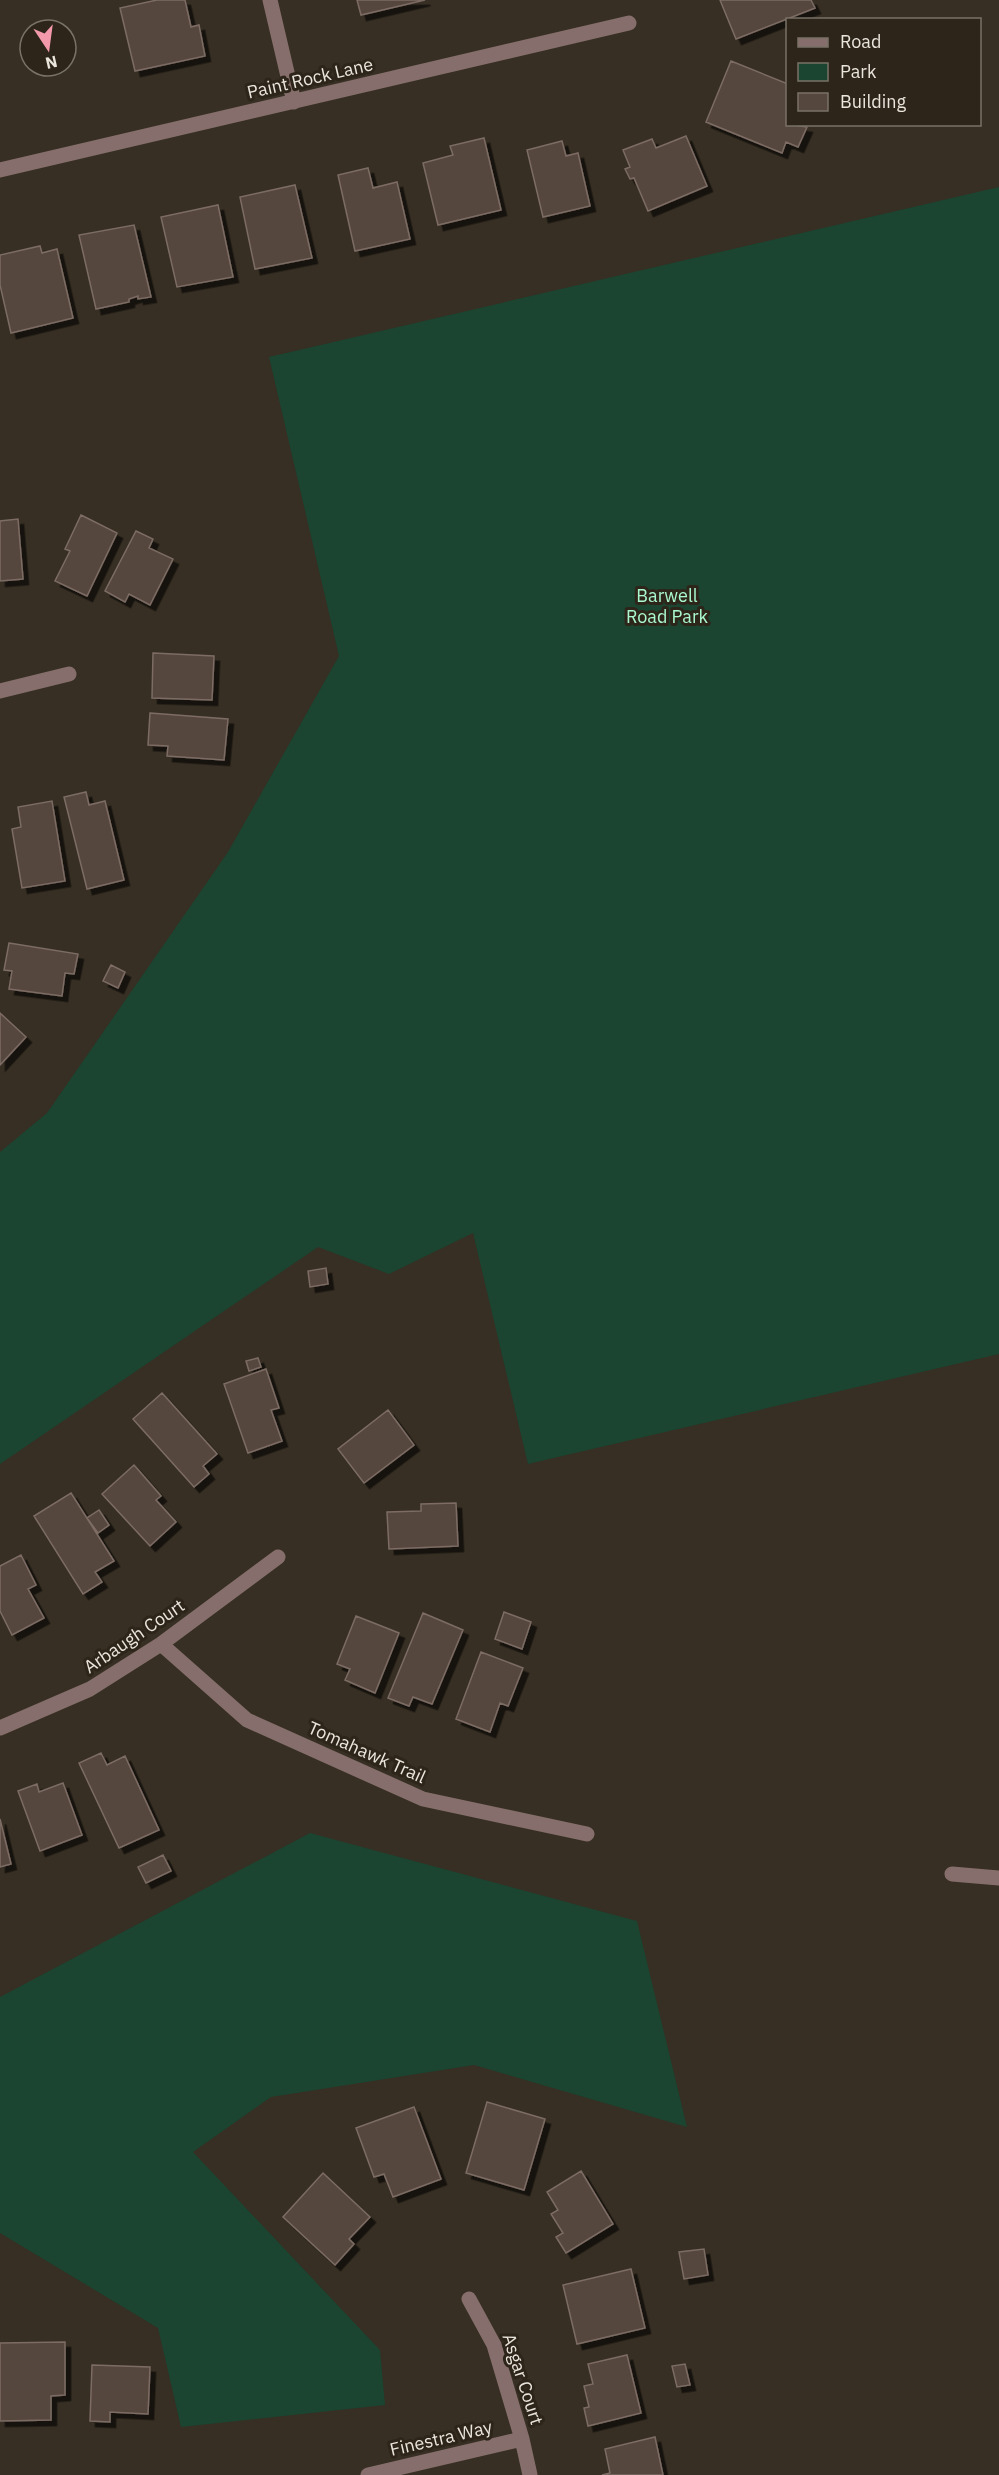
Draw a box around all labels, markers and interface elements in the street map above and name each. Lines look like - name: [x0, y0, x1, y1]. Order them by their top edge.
- north arrow: [18, 18, 78, 78]
- legend: [786, 18, 981, 126]
- text: Road: [840, 30, 881, 53]
- text: N: [43, 52, 59, 74]
- street label: Paint Rock Lane: [245, 52, 375, 104]
- text: Park: [840, 60, 877, 83]
- text: Building: [840, 90, 907, 113]
- park label: Barwell Road Park: [626, 584, 709, 628]
- street label: Arbaugh Court: [79, 1594, 189, 1678]
- street label: Tomahawk Trail: [304, 1716, 430, 1788]
- street label: Asgar Court: [497, 2330, 549, 2428]
- street label: Finestra Way: [388, 2415, 494, 2461]

